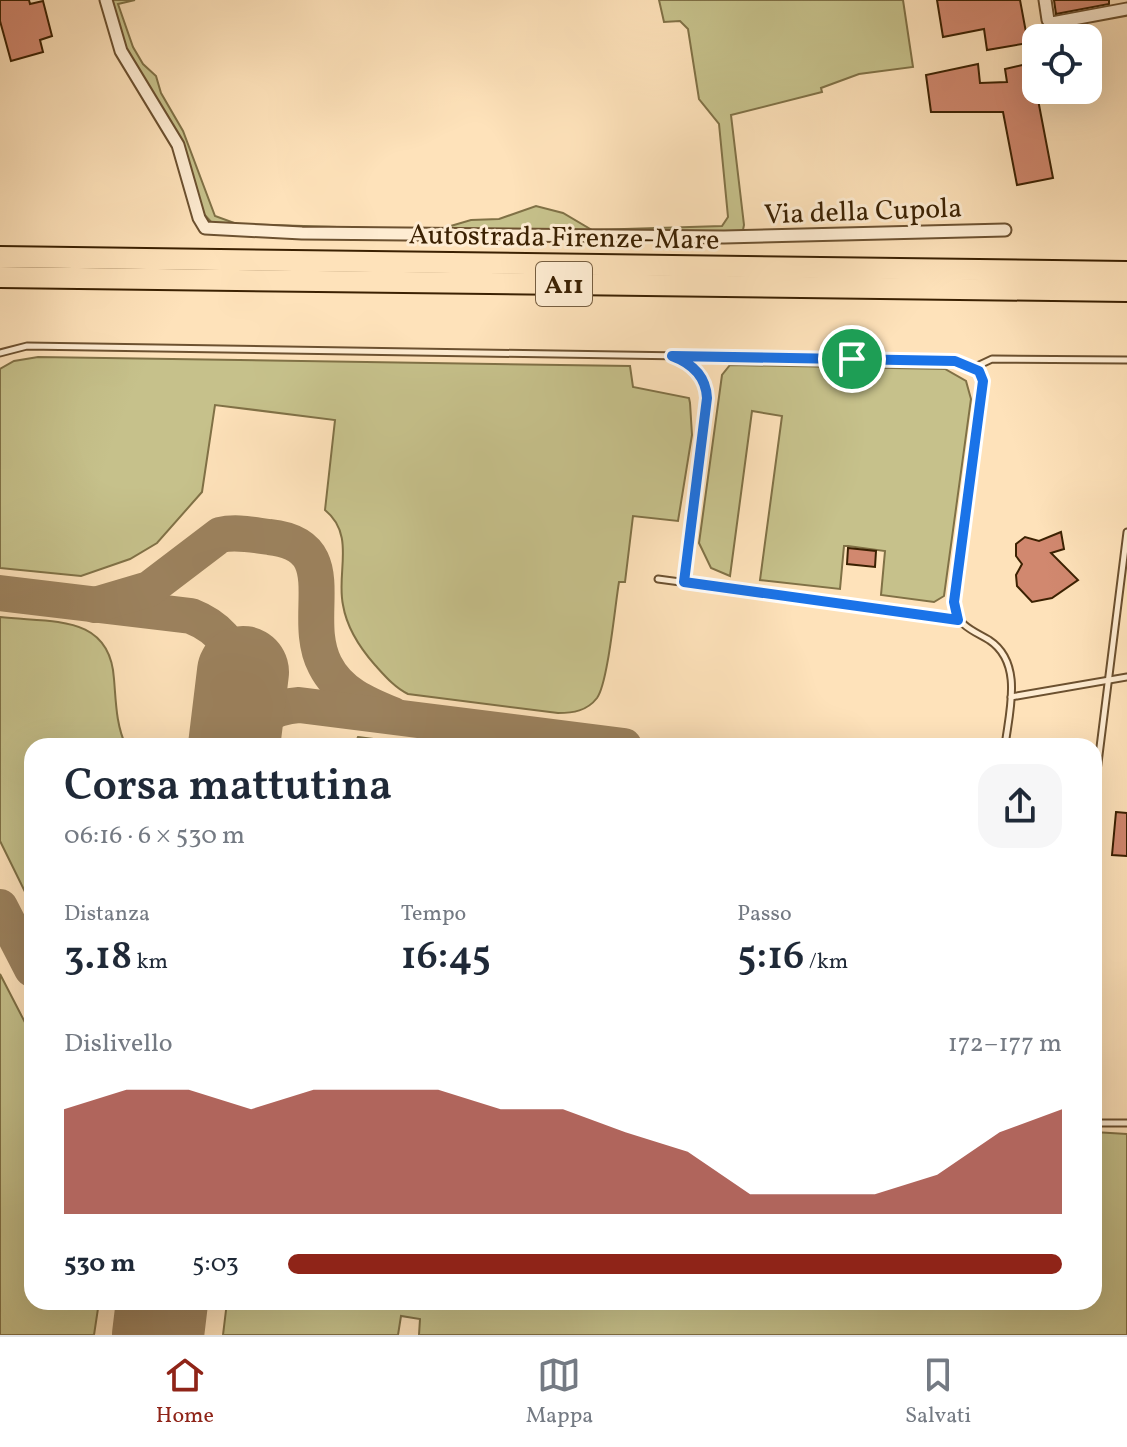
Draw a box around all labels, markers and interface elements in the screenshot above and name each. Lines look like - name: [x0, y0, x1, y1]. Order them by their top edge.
- map controls: [1022, 24, 1102, 104]
- button: locate: [1022, 24, 1102, 104]
- street label: Via della Cupola: [763, 190, 963, 235]
- street label: Autostrada Firenze-Mare: [408, 216, 720, 261]
- road number: A11: [536, 262, 592, 306]
- pin: [818, 325, 886, 393]
- icon: arrive: [830, 337, 874, 381]
- text: Corsa mattutina: [64, 757, 392, 818]
- button: share: [978, 764, 1062, 848]
- text: 06:16 · 6 × 530 m: [64, 818, 245, 854]
- text: Distanza: [64, 899, 150, 930]
- text: Tempo: [401, 899, 466, 930]
- text: Passo: [737, 899, 792, 930]
- text: 3.18: [64, 930, 132, 986]
- text: 16:45: [401, 930, 491, 986]
- text: 5:16: [737, 930, 804, 986]
- text: km: [132, 947, 168, 978]
- text: /km: [804, 947, 848, 978]
- text: Dislivello: [64, 1026, 173, 1062]
- text: 172–177 m: [948, 1026, 1062, 1062]
- text: 530 m: [64, 1246, 136, 1282]
- text: 5:03: [192, 1246, 239, 1282]
- tab: Home: [156, 1353, 214, 1432]
- tab: Mappa: [526, 1353, 593, 1432]
- tab: Salvati: [905, 1353, 971, 1432]

